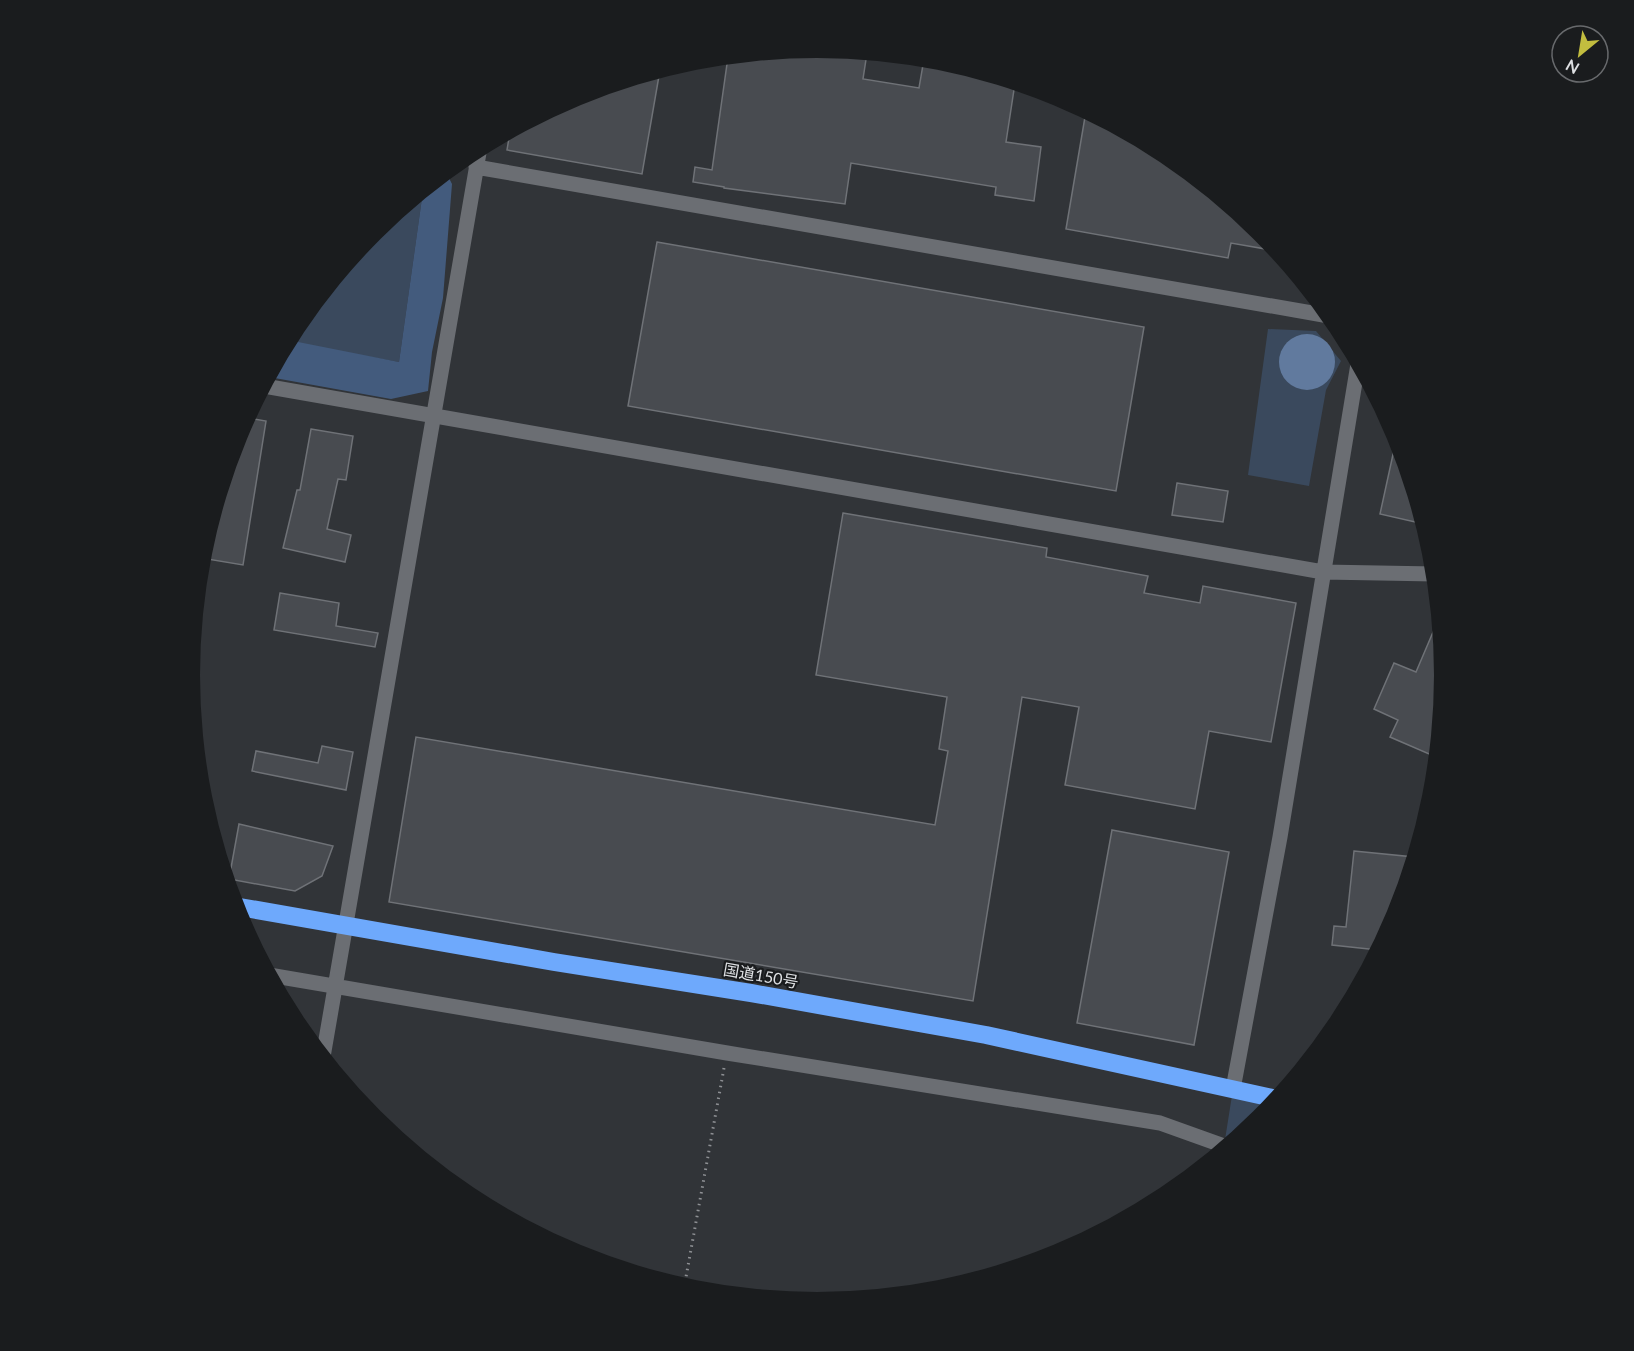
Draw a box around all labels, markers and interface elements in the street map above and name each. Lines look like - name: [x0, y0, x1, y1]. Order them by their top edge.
- north arrow: [1550, 24, 1610, 84]
- text: N: [1562, 56, 1582, 79]
- street label: 国道150号: [722, 959, 800, 991]

